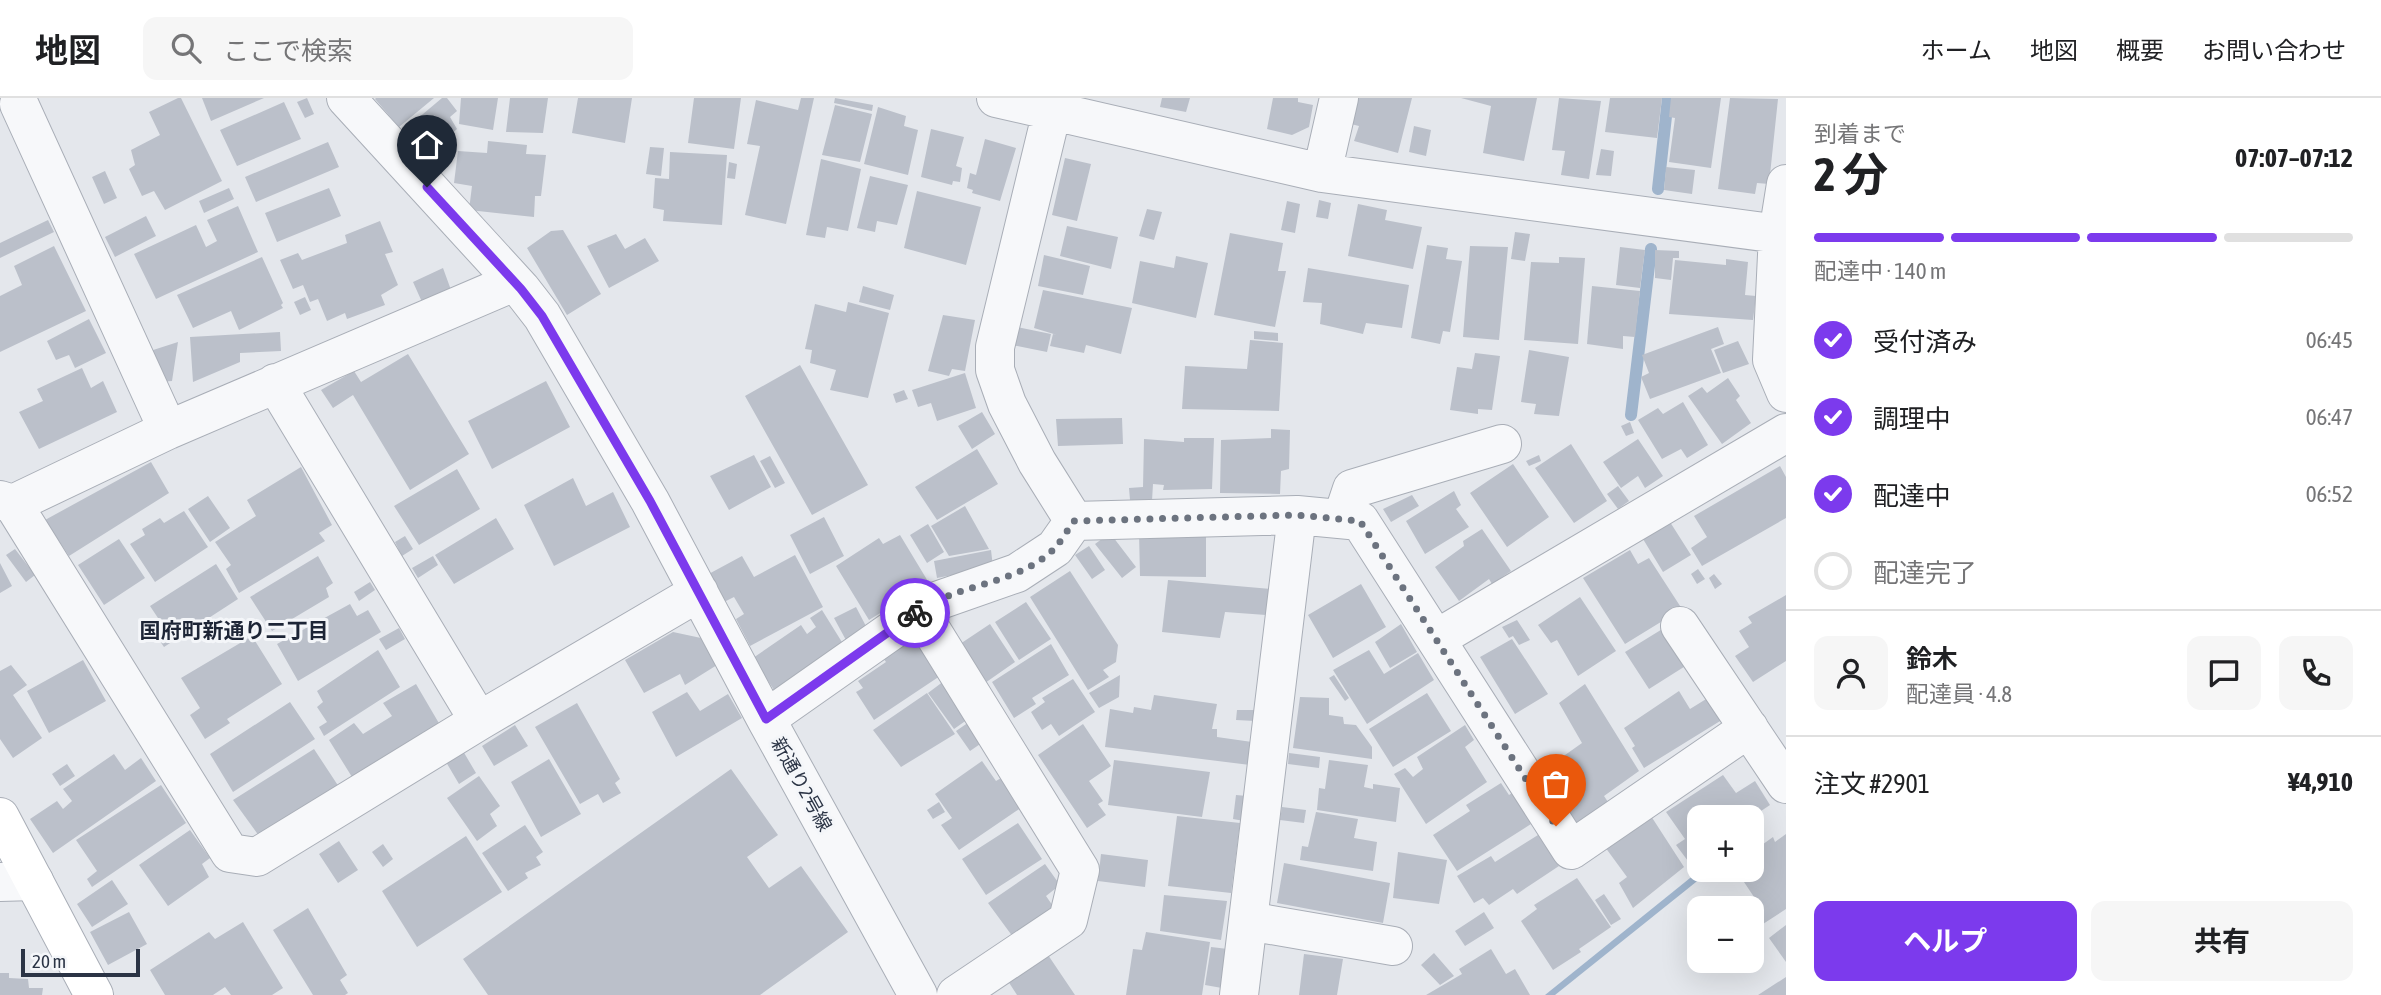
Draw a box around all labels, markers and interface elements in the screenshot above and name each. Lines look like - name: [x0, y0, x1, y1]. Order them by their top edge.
- search box: [143, 17, 633, 80]
- icon: search: [167, 29, 205, 67]
- text: 地図: [35, 31, 101, 69]
- text: ここで検索: [223, 36, 353, 66]
- text: ホーム: [1921, 37, 1992, 64]
- text: 地図: [2030, 37, 2078, 64]
- text: 概要: [2116, 37, 2164, 64]
- text: お問い合わせ: [2202, 37, 2346, 64]
- pin: [397, 115, 457, 187]
- text: 到着まで: [1814, 121, 1906, 147]
- icon: home: [408, 126, 446, 164]
- text: 07:07–07:12: [2235, 143, 2353, 173]
- text: 2 分: [1814, 148, 1888, 201]
- text: 配達中 · 140 m: [1814, 258, 1946, 284]
- icon: check: [1814, 321, 1852, 359]
- text: 受付済み: [1873, 327, 1977, 357]
- text: 06:45: [2306, 327, 2353, 353]
- icon: check: [1814, 398, 1852, 436]
- text: 調理中: [1873, 404, 1951, 434]
- text: 06:47: [2306, 404, 2353, 430]
- icon: check: [1814, 475, 1852, 513]
- text: 配達中: [1873, 481, 1951, 511]
- text: 06:52: [2306, 481, 2353, 507]
- text: 配達完了: [1873, 558, 1977, 588]
- courier: [880, 578, 950, 648]
- icon: bike: [896, 594, 934, 632]
- district label: 国府町新通り二丁目: [140, 618, 329, 642]
- button: person: [1814, 636, 1888, 710]
- button: chat: [2187, 636, 2261, 710]
- button: phone: [2279, 636, 2353, 710]
- text: 鈴木: [1906, 644, 1958, 674]
- text: 配達員 · 4.8: [1906, 681, 2012, 707]
- street label: 新通り2号線: [767, 733, 837, 835]
- pin: [1526, 754, 1586, 826]
- icon: bag: [1537, 765, 1575, 803]
- text: ¥4,910: [2288, 767, 2353, 797]
- text: 注文 #2901: [1814, 769, 1930, 799]
- map controls: [1687, 805, 1764, 973]
- button: +: [1687, 805, 1764, 882]
- button: −: [1687, 896, 1764, 973]
- button: ヘルプ: [1814, 901, 2077, 981]
- button: 共有: [2091, 901, 2353, 981]
- scale bar: [21, 946, 140, 978]
- text: 20 m: [32, 950, 66, 972]

